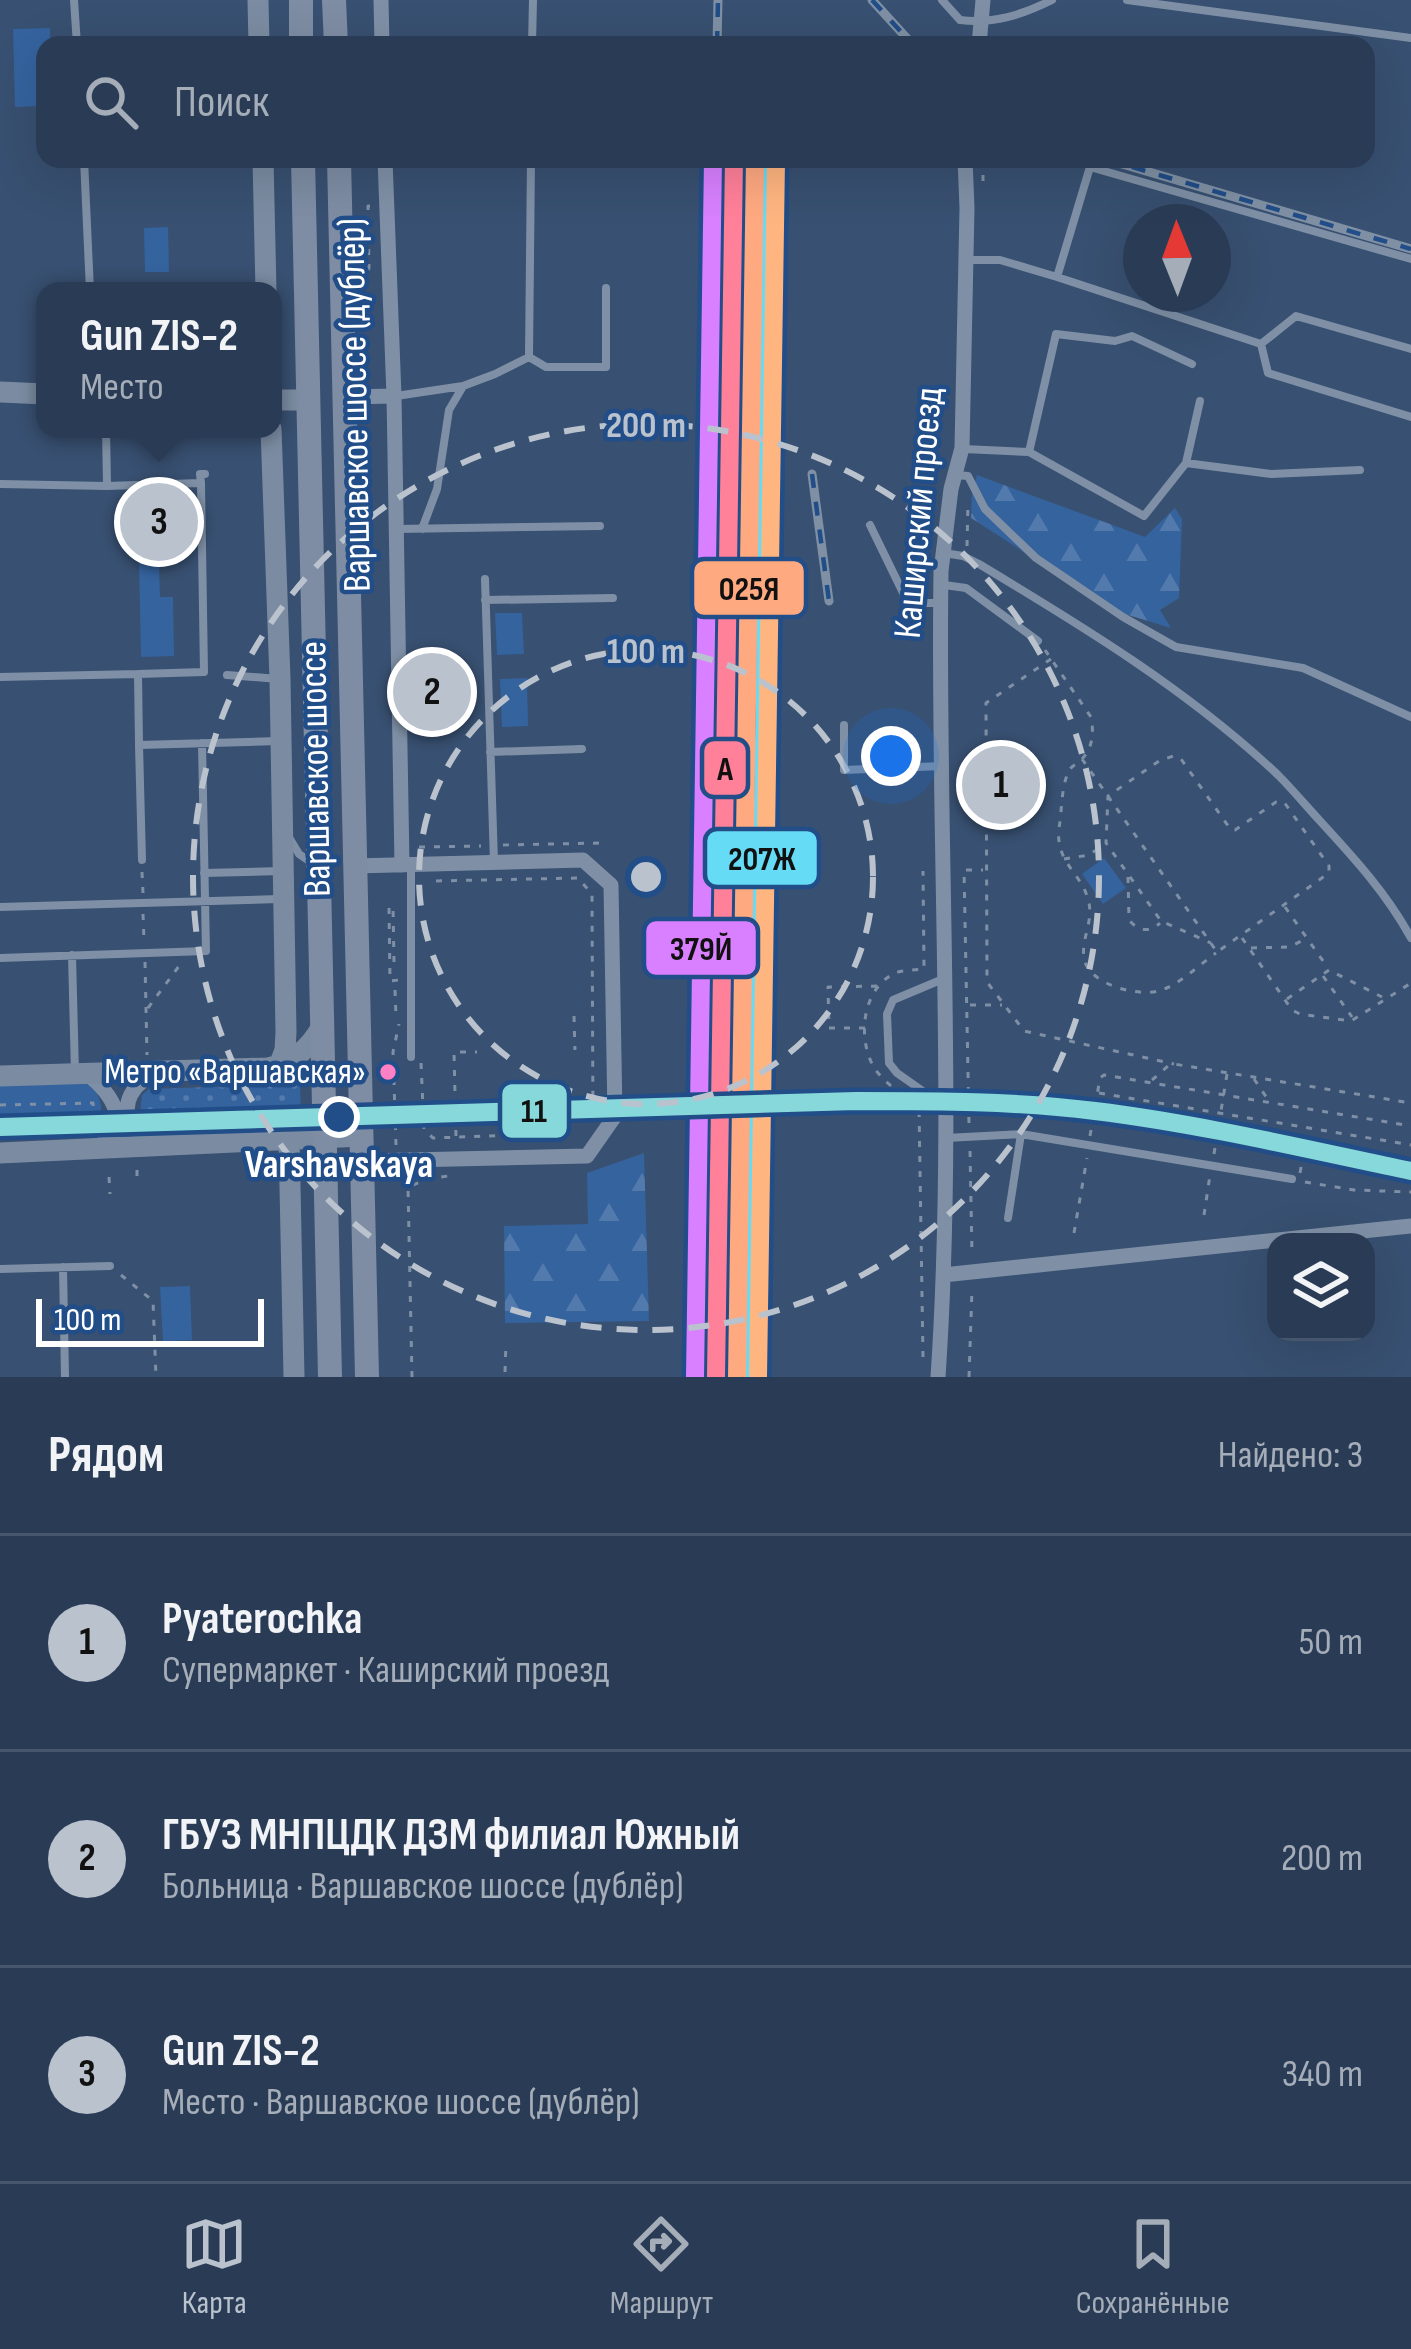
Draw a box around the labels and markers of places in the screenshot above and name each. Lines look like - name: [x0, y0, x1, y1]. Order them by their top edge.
- pin: 3: [120, 477, 198, 567]
- pin: 2: [393, 647, 471, 737]
- pin: 1: [962, 740, 1040, 830]
- centre of rings: [625, 856, 667, 898]
- place label: Метро «Варшавская»: [104, 1051, 366, 1094]
- marker: Метро «Варшавская»: [377, 1061, 399, 1083]
- marker: Varshavskaya: [320, 1098, 358, 1136]
- place label: Varshavskaya: [245, 1142, 433, 1189]

